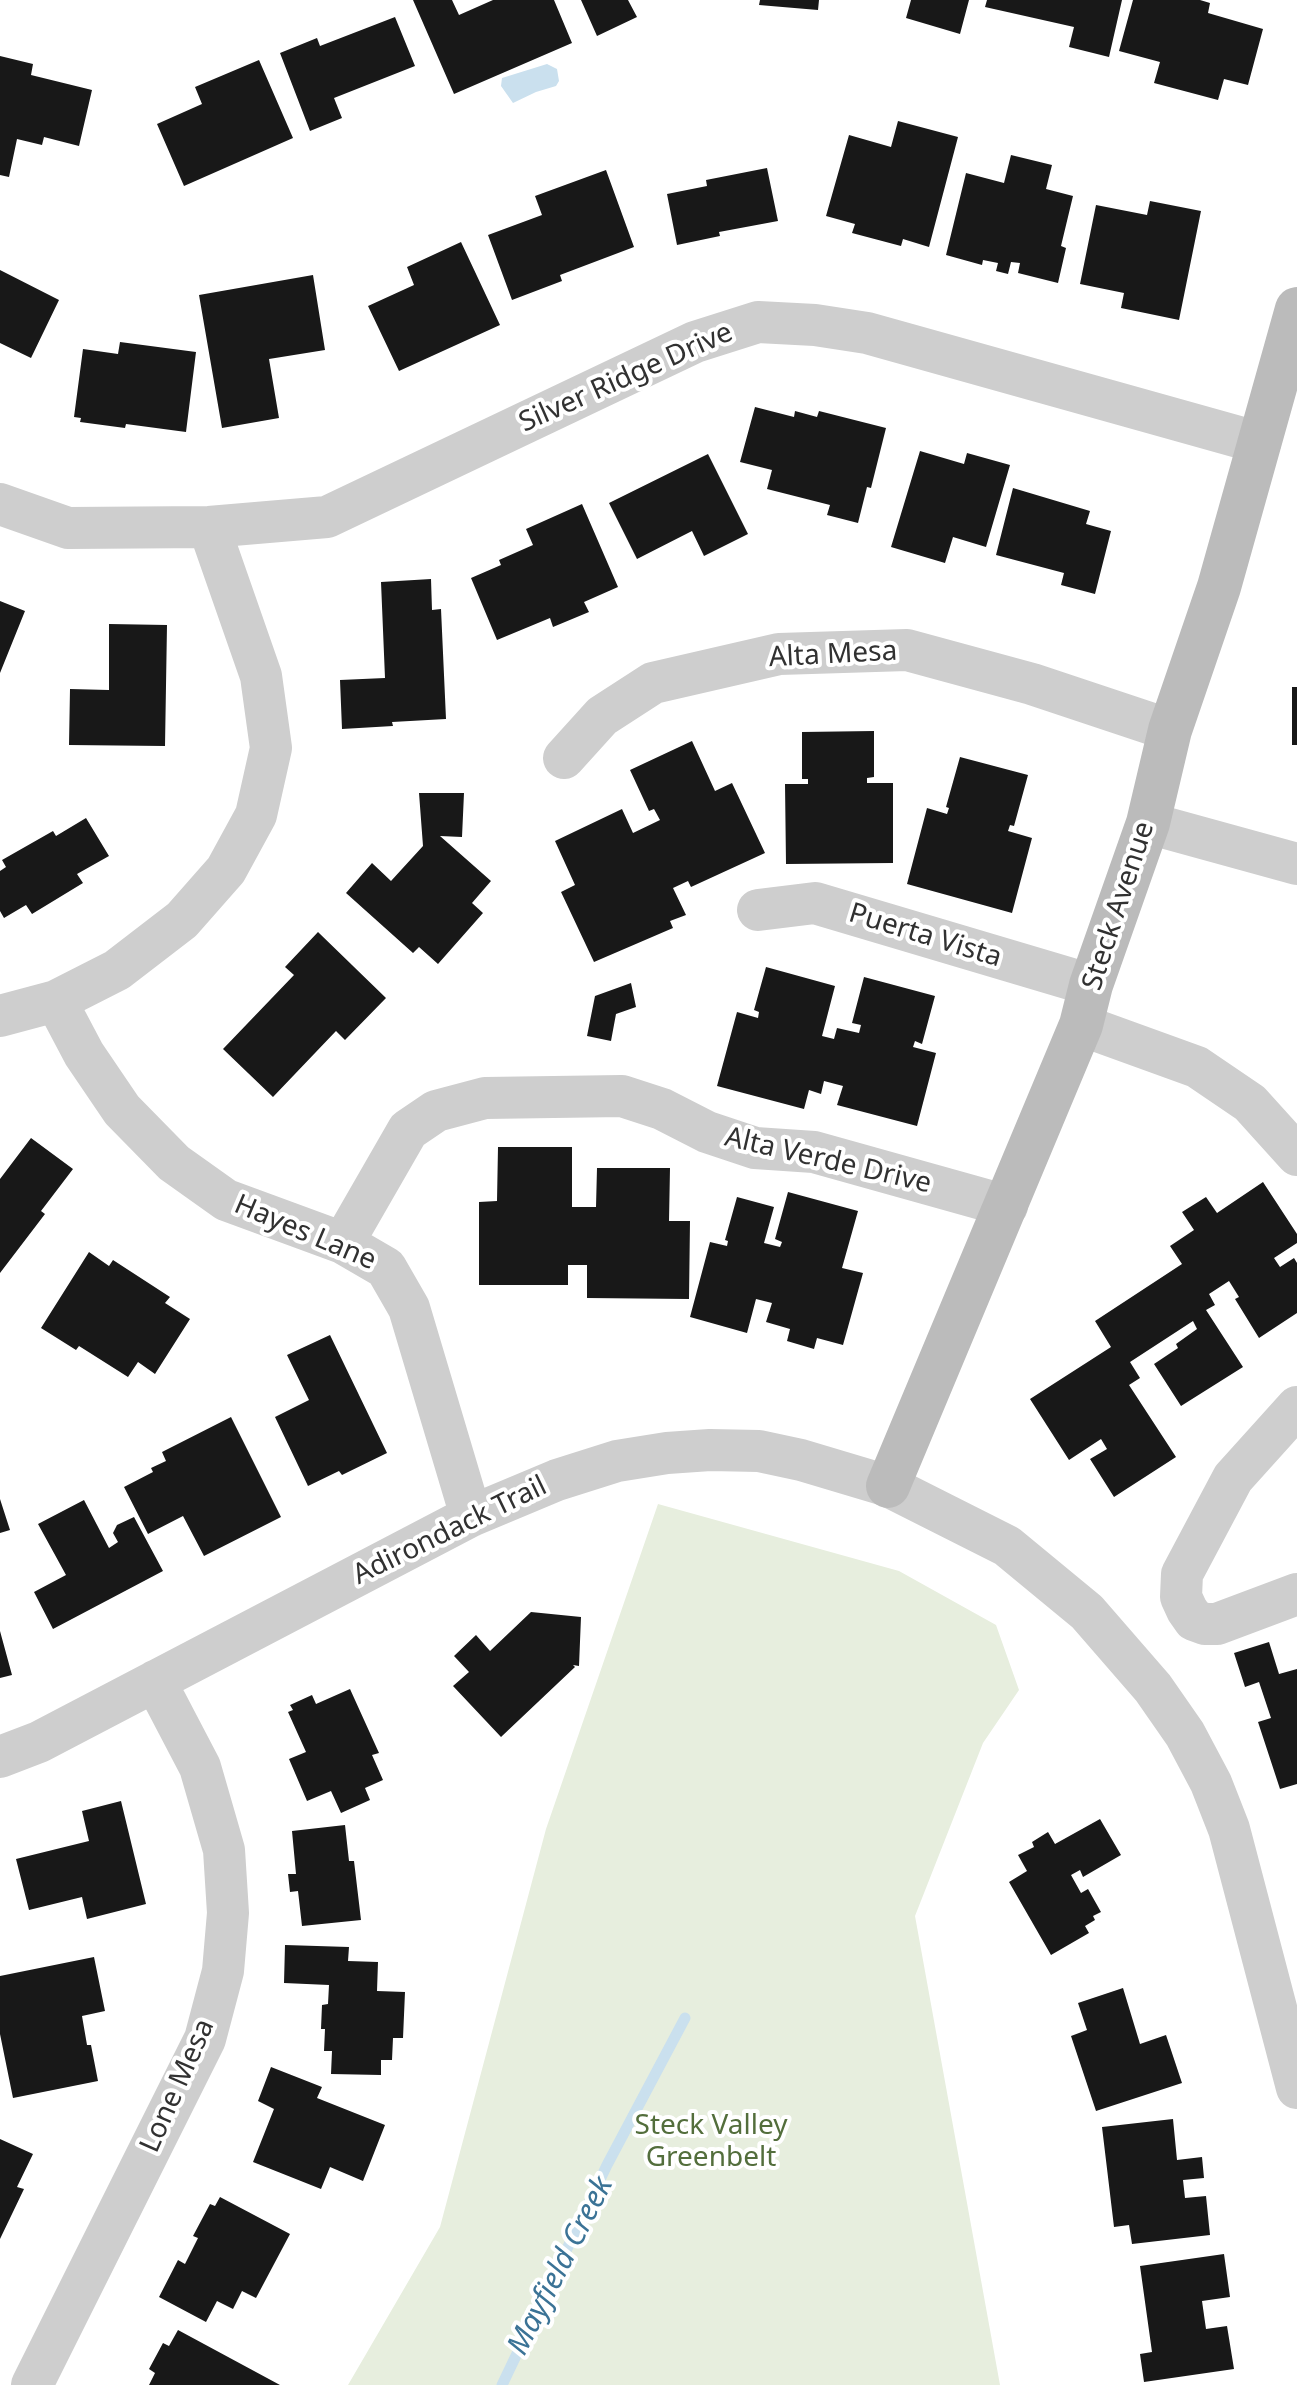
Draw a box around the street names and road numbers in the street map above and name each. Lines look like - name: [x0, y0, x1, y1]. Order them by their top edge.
- street label: Silver Ridge Drive: [514, 316, 738, 440]
- street label: Alta Mesa: [768, 635, 898, 675]
- street label: Steck Avenue: [1076, 817, 1162, 995]
- street label: Puerta Vista: [845, 897, 1005, 975]
- street label: Alta Verde Drive: [722, 1121, 934, 1201]
- street label: Hayes Lane: [229, 1188, 381, 1278]
- street label: Adirondack Trail: [348, 1470, 552, 1592]
- street label: Lone Mesa: [134, 2014, 222, 2158]

